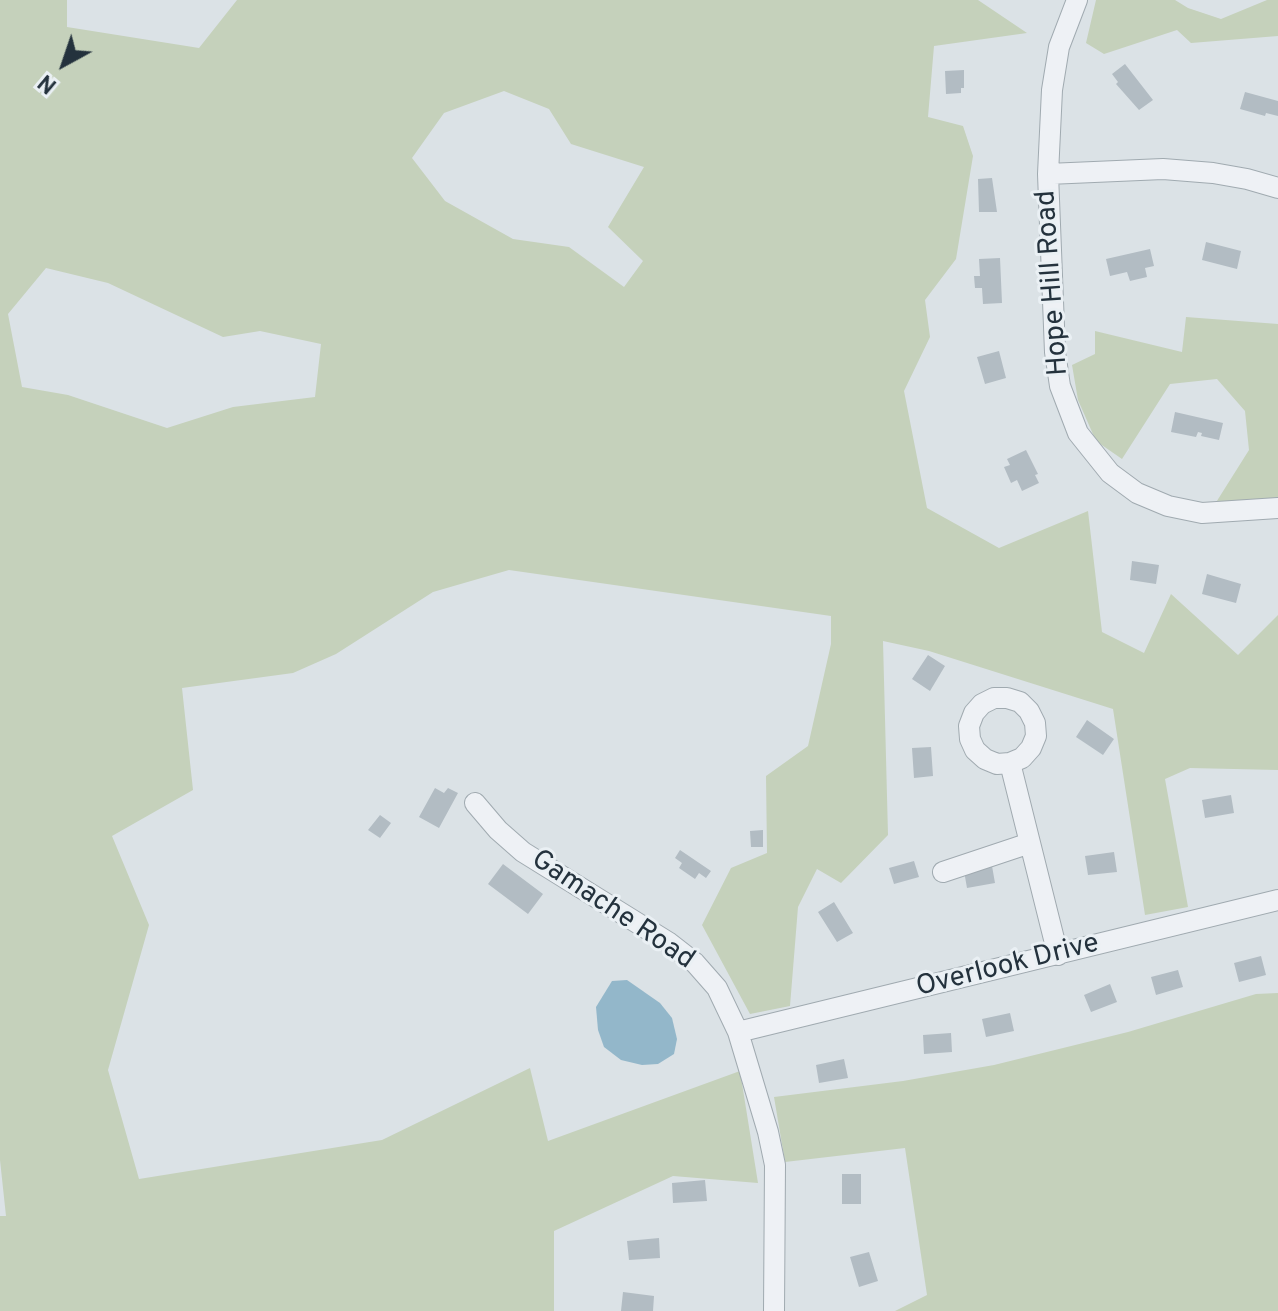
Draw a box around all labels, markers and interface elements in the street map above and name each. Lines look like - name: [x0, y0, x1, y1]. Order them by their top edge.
- north arrow: [24, 24, 104, 104]
- text: N: [34, 67, 63, 98]
- street label: Hope Hill Road: [1031, 189, 1077, 377]
- street label: Gamache Road: [524, 844, 700, 978]
- street label: Overlook Drive: [913, 928, 1103, 1006]

